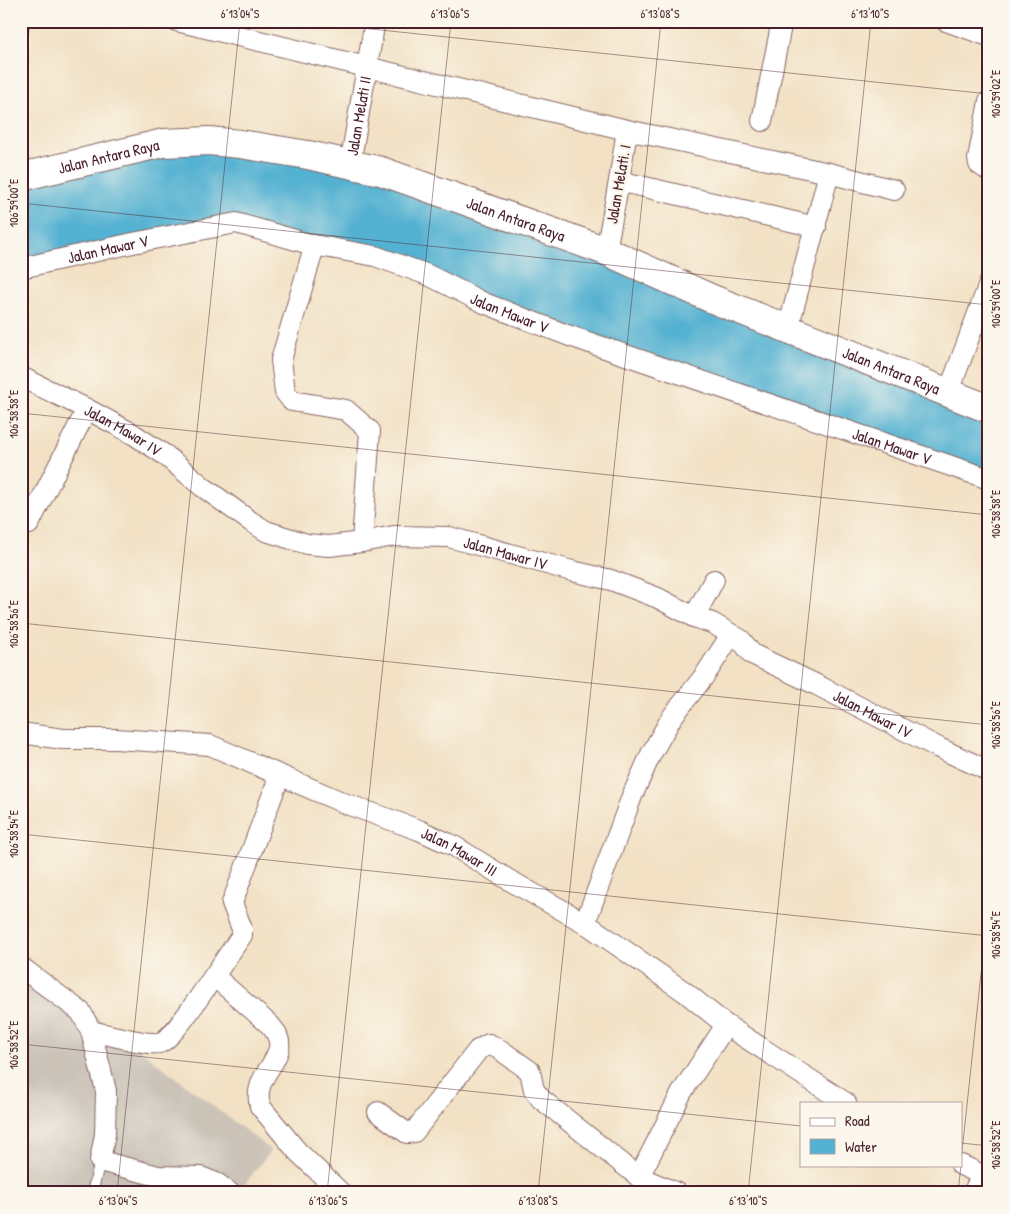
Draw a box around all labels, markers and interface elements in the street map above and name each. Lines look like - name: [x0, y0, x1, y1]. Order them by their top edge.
- text: 6°13'04"S: [221, 5, 260, 22]
- text: 6°13'06"S: [431, 5, 470, 22]
- text: 6°13'08"S: [641, 5, 680, 22]
- text: 6°13'10"S: [851, 5, 890, 22]
- text: 106°59'02"E: [987, 69, 1004, 118]
- street label: Jalan Melati II: [341, 74, 376, 157]
- street label: Jalan Antara Raya: [56, 133, 161, 179]
- street label: Jalan Melati. I: [600, 143, 636, 225]
- text: 106°59'00"E: [5, 178, 22, 227]
- street label: Jalan Antara Raya: [464, 191, 568, 247]
- street label: Jalan Mawar V: [65, 229, 150, 268]
- text: 106°59'00"E: [987, 279, 1004, 328]
- street label: Jalan Mawar V: [467, 287, 552, 338]
- street label: Jalan Antara Raya: [839, 341, 943, 399]
- text: 106°58'58"E: [5, 389, 22, 438]
- street label: Jalan Mawar IV: [81, 399, 166, 461]
- street label: Jalan Mawar V: [850, 422, 934, 470]
- text: 106°58'58"E: [987, 489, 1004, 538]
- street label: Jalan Mawar IV: [461, 531, 550, 575]
- text: 106°58'56"E: [5, 599, 22, 648]
- street label: Jalan Mawar IV: [829, 684, 916, 743]
- text: 106°58'56"E: [987, 700, 1004, 749]
- text: 106°58'54"E: [5, 809, 22, 858]
- street label: Jalan Mawar III: [418, 821, 502, 881]
- text: 106°58'54"E: [987, 910, 1004, 959]
- text: 106°58'52"E: [5, 1020, 22, 1070]
- legend: [800, 1102, 962, 1166]
- text: Road: [845, 1110, 870, 1131]
- text: 106°58'52"E: [987, 1120, 1004, 1170]
- text: Water: [845, 1136, 877, 1157]
- text: 6°13'04"S: [99, 1192, 138, 1209]
- text: 6°13'06"S: [309, 1192, 348, 1209]
- text: 6°13'08"S: [519, 1192, 558, 1209]
- text: 6°13'10"S: [729, 1192, 768, 1209]

